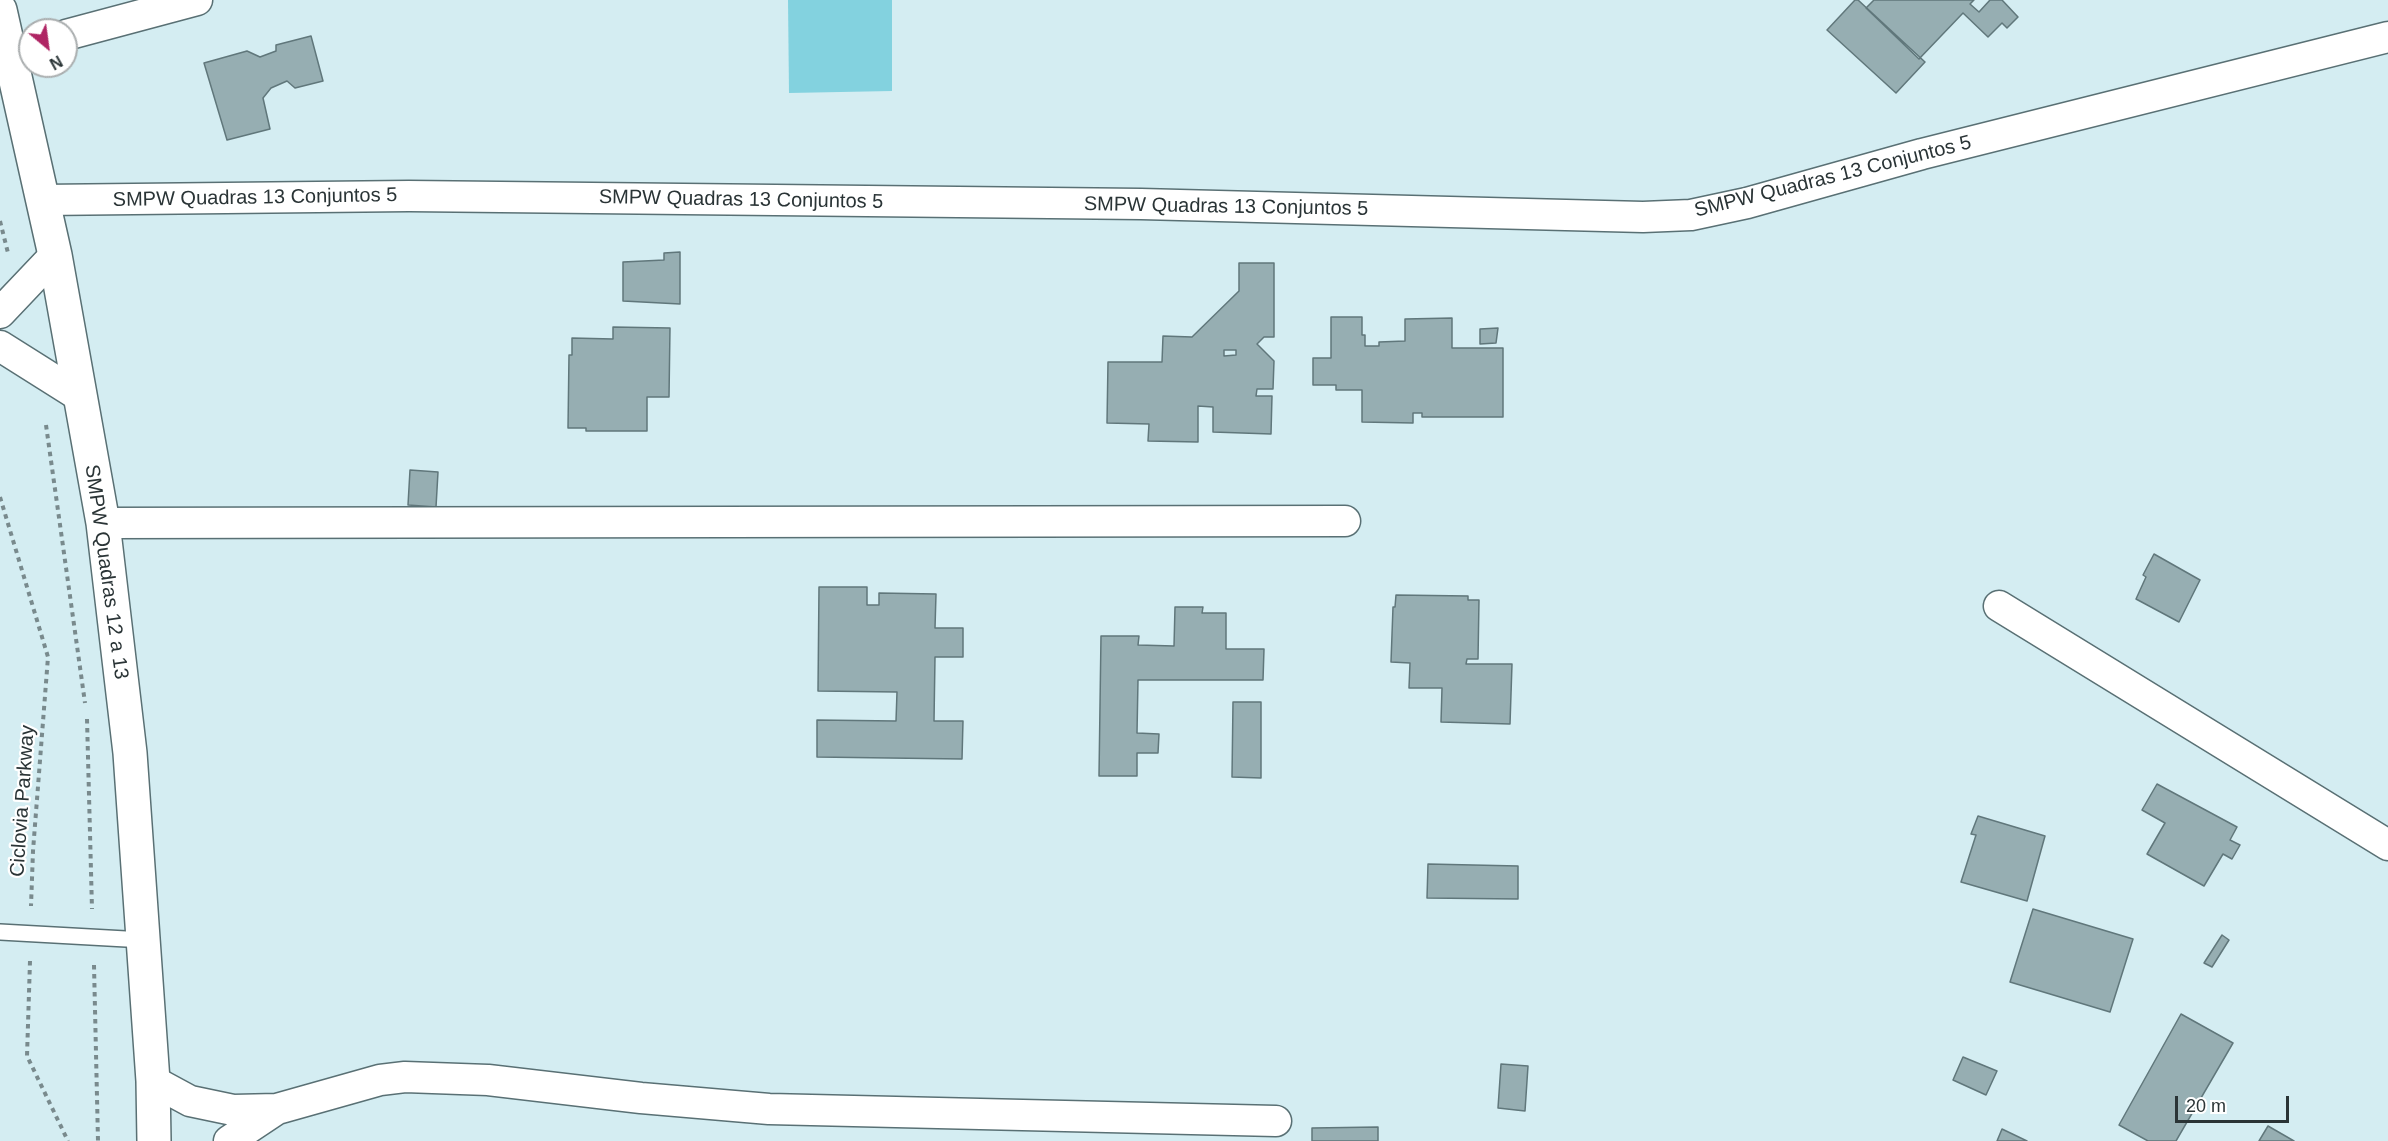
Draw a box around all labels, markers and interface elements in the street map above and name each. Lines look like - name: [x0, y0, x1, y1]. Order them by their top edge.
- north arrow: [18, 18, 78, 78]
- text: N: [47, 52, 65, 73]
- street label: SMPW Quadras 13 Conjuntos 5: [1692, 131, 1974, 223]
- street label: SMPW Quadras 13 Conjuntos 5: [113, 184, 397, 212]
- street label: SMPW Quadras 13 Conjuntos 5: [599, 186, 883, 214]
- street label: SMPW Quadras 13 Conjuntos 5: [1084, 193, 1368, 221]
- street label: SMPW Quadras 12 a 13: [79, 463, 133, 681]
- street label: Ciclovia Parkway: [6, 724, 40, 878]
- scale bar: [2178, 1084, 2292, 1122]
- text: 20 m: [2186, 1096, 2226, 1116]

